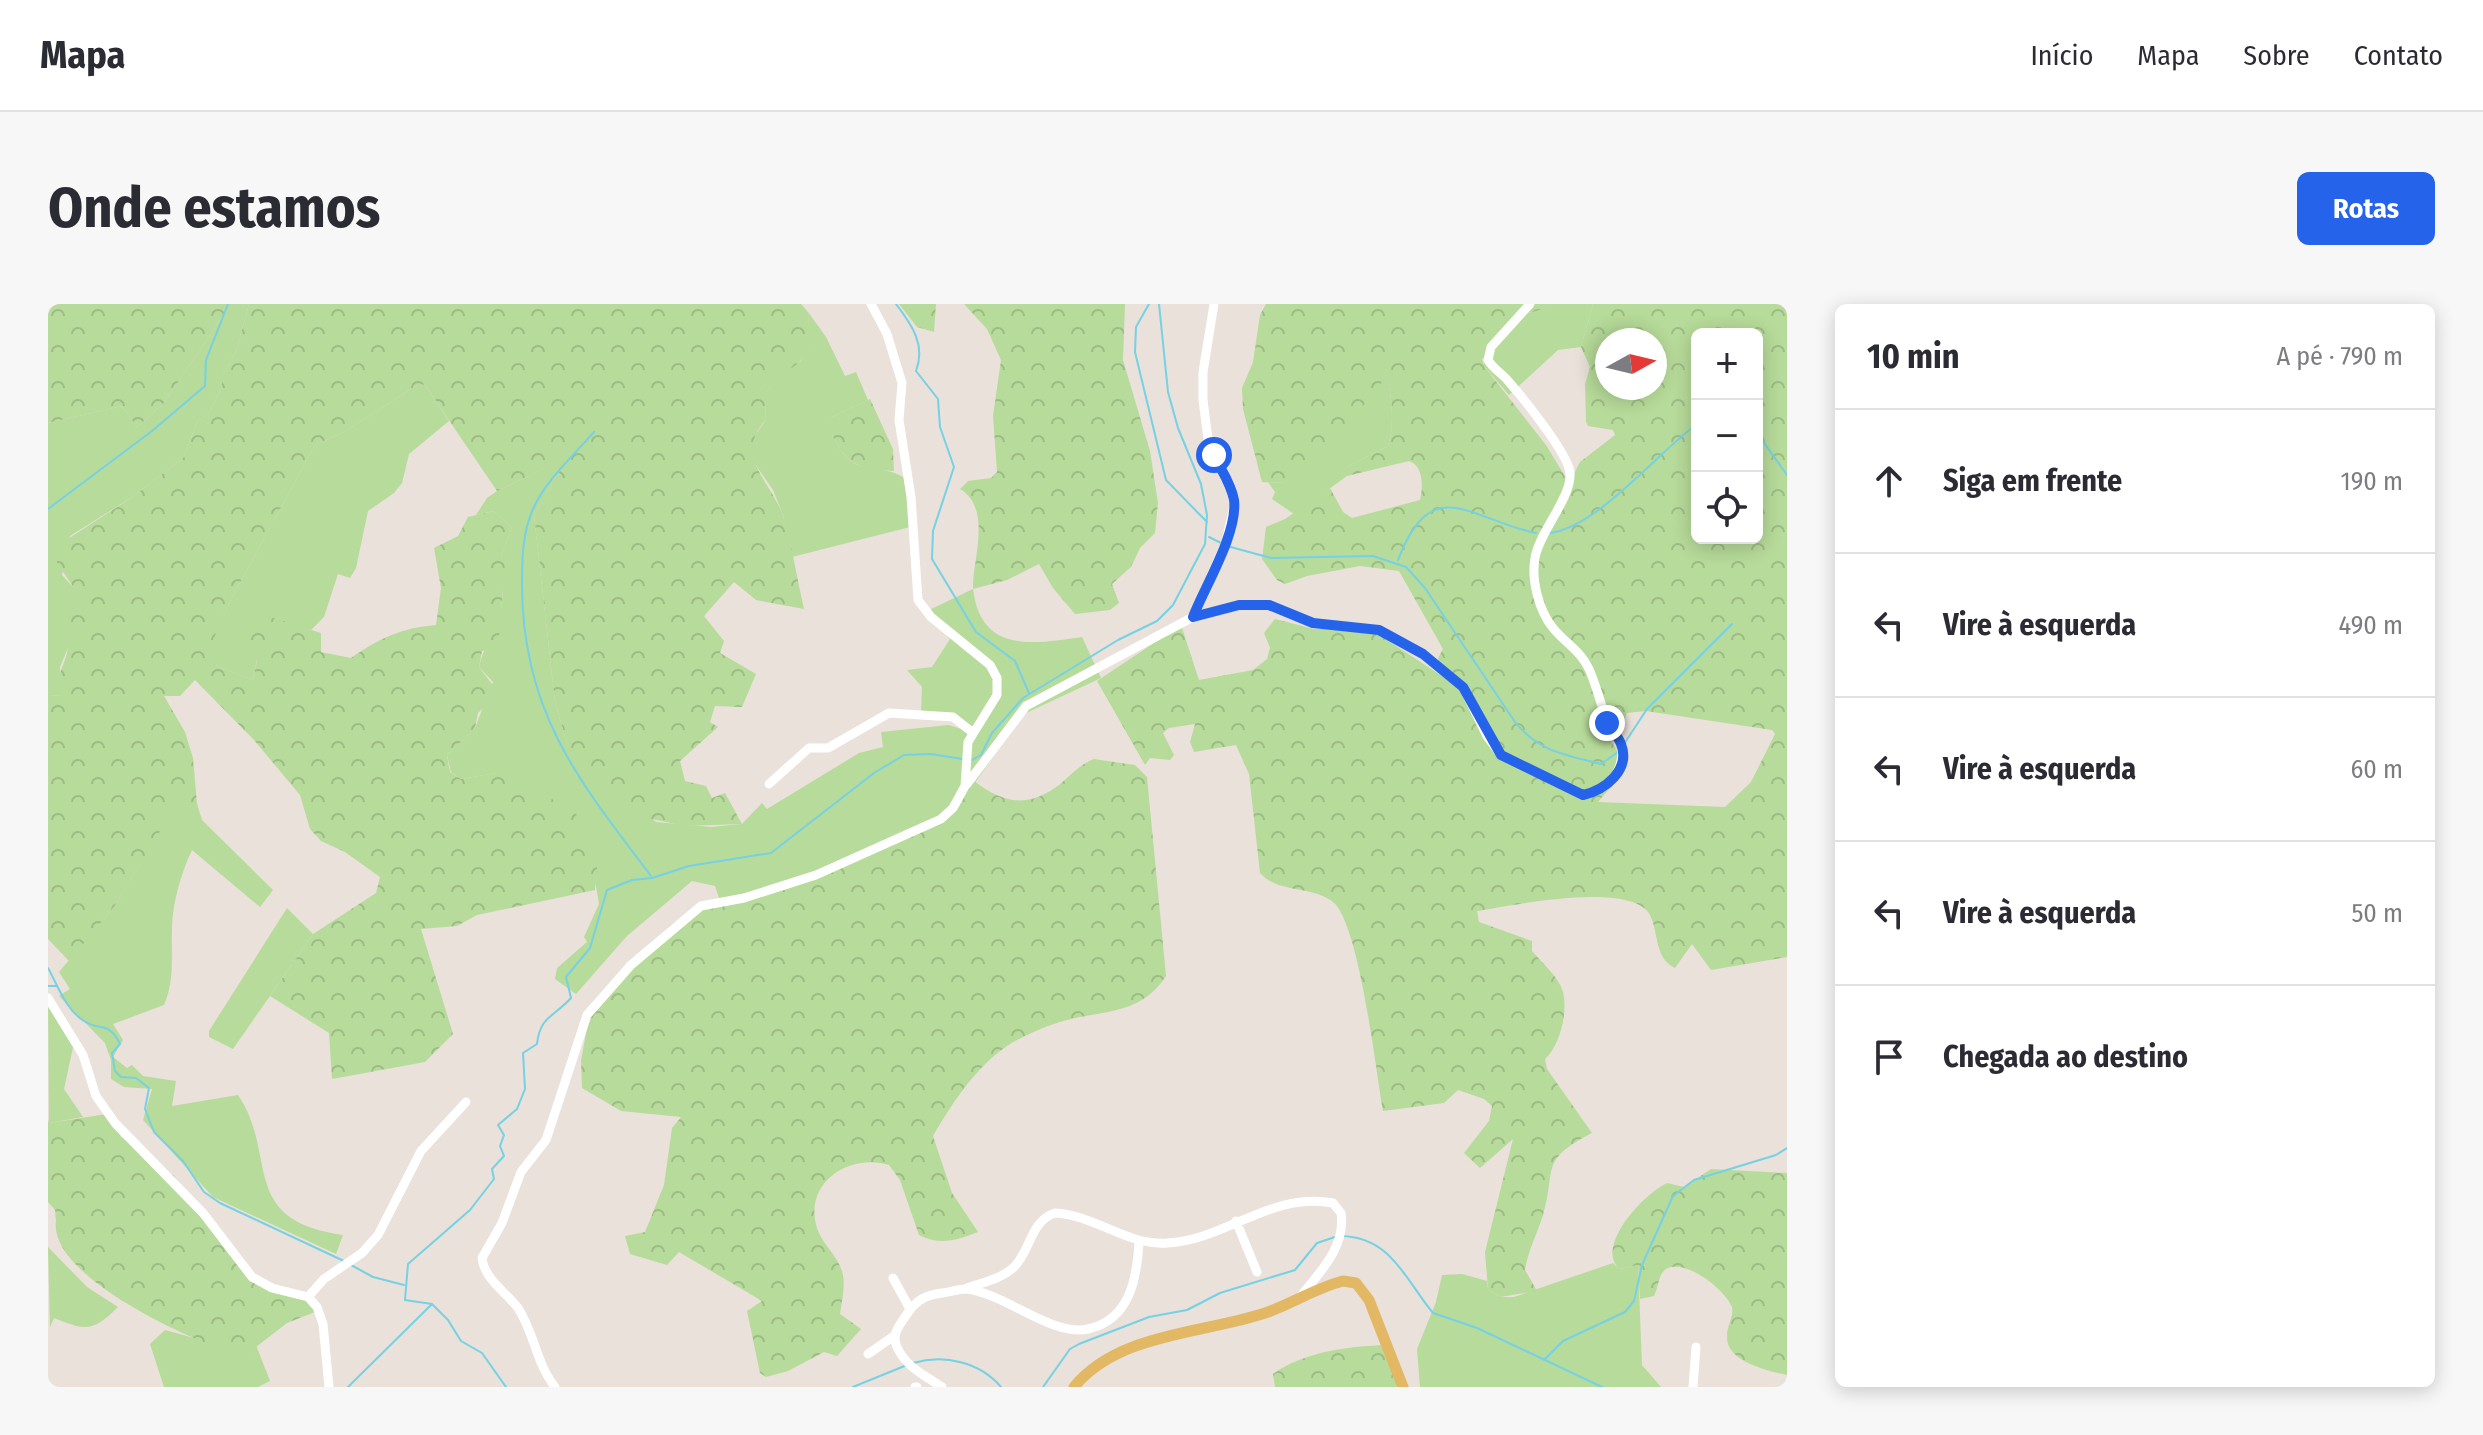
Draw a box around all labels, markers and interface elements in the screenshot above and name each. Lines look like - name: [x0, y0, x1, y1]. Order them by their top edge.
- text: Mapa: [40, 32, 125, 78]
- text: Início: [2030, 39, 2093, 72]
- text: Mapa: [2137, 39, 2199, 72]
- text: Sobre: [2243, 39, 2310, 72]
- text: Contato: [2354, 39, 2443, 72]
- button: Rotas: [2297, 172, 2435, 245]
- text: Onde estamos: [48, 175, 380, 242]
- north arrow: [1595, 328, 1667, 400]
- map controls: [1691, 328, 1763, 544]
- button: +: [1691, 328, 1763, 400]
- text: 10 min: [1867, 336, 1960, 377]
- text: A pé · 790 m: [2276, 341, 2403, 372]
- button: −: [1691, 400, 1763, 472]
- route start: [1196, 437, 1232, 473]
- icon: ahead: [1867, 459, 1911, 503]
- text: Siga em frente: [1943, 463, 2122, 499]
- text: 190 m: [2341, 466, 2403, 497]
- button: locate: [1691, 472, 1763, 544]
- icon: left: [1867, 603, 1911, 647]
- text: Vire à esquerda: [1943, 607, 2136, 643]
- text: 490 m: [2339, 610, 2403, 641]
- route end: [1589, 705, 1625, 741]
- icon: left: [1867, 747, 1911, 791]
- text: Vire à esquerda: [1943, 751, 2136, 787]
- text: 60 m: [2350, 754, 2403, 785]
- icon: left: [1867, 891, 1911, 935]
- text: Vire à esquerda: [1943, 895, 2136, 931]
- text: 50 m: [2351, 898, 2403, 929]
- icon: arrive: [1867, 1035, 1911, 1079]
- text: Chegada ao destino: [1943, 1039, 2188, 1075]

